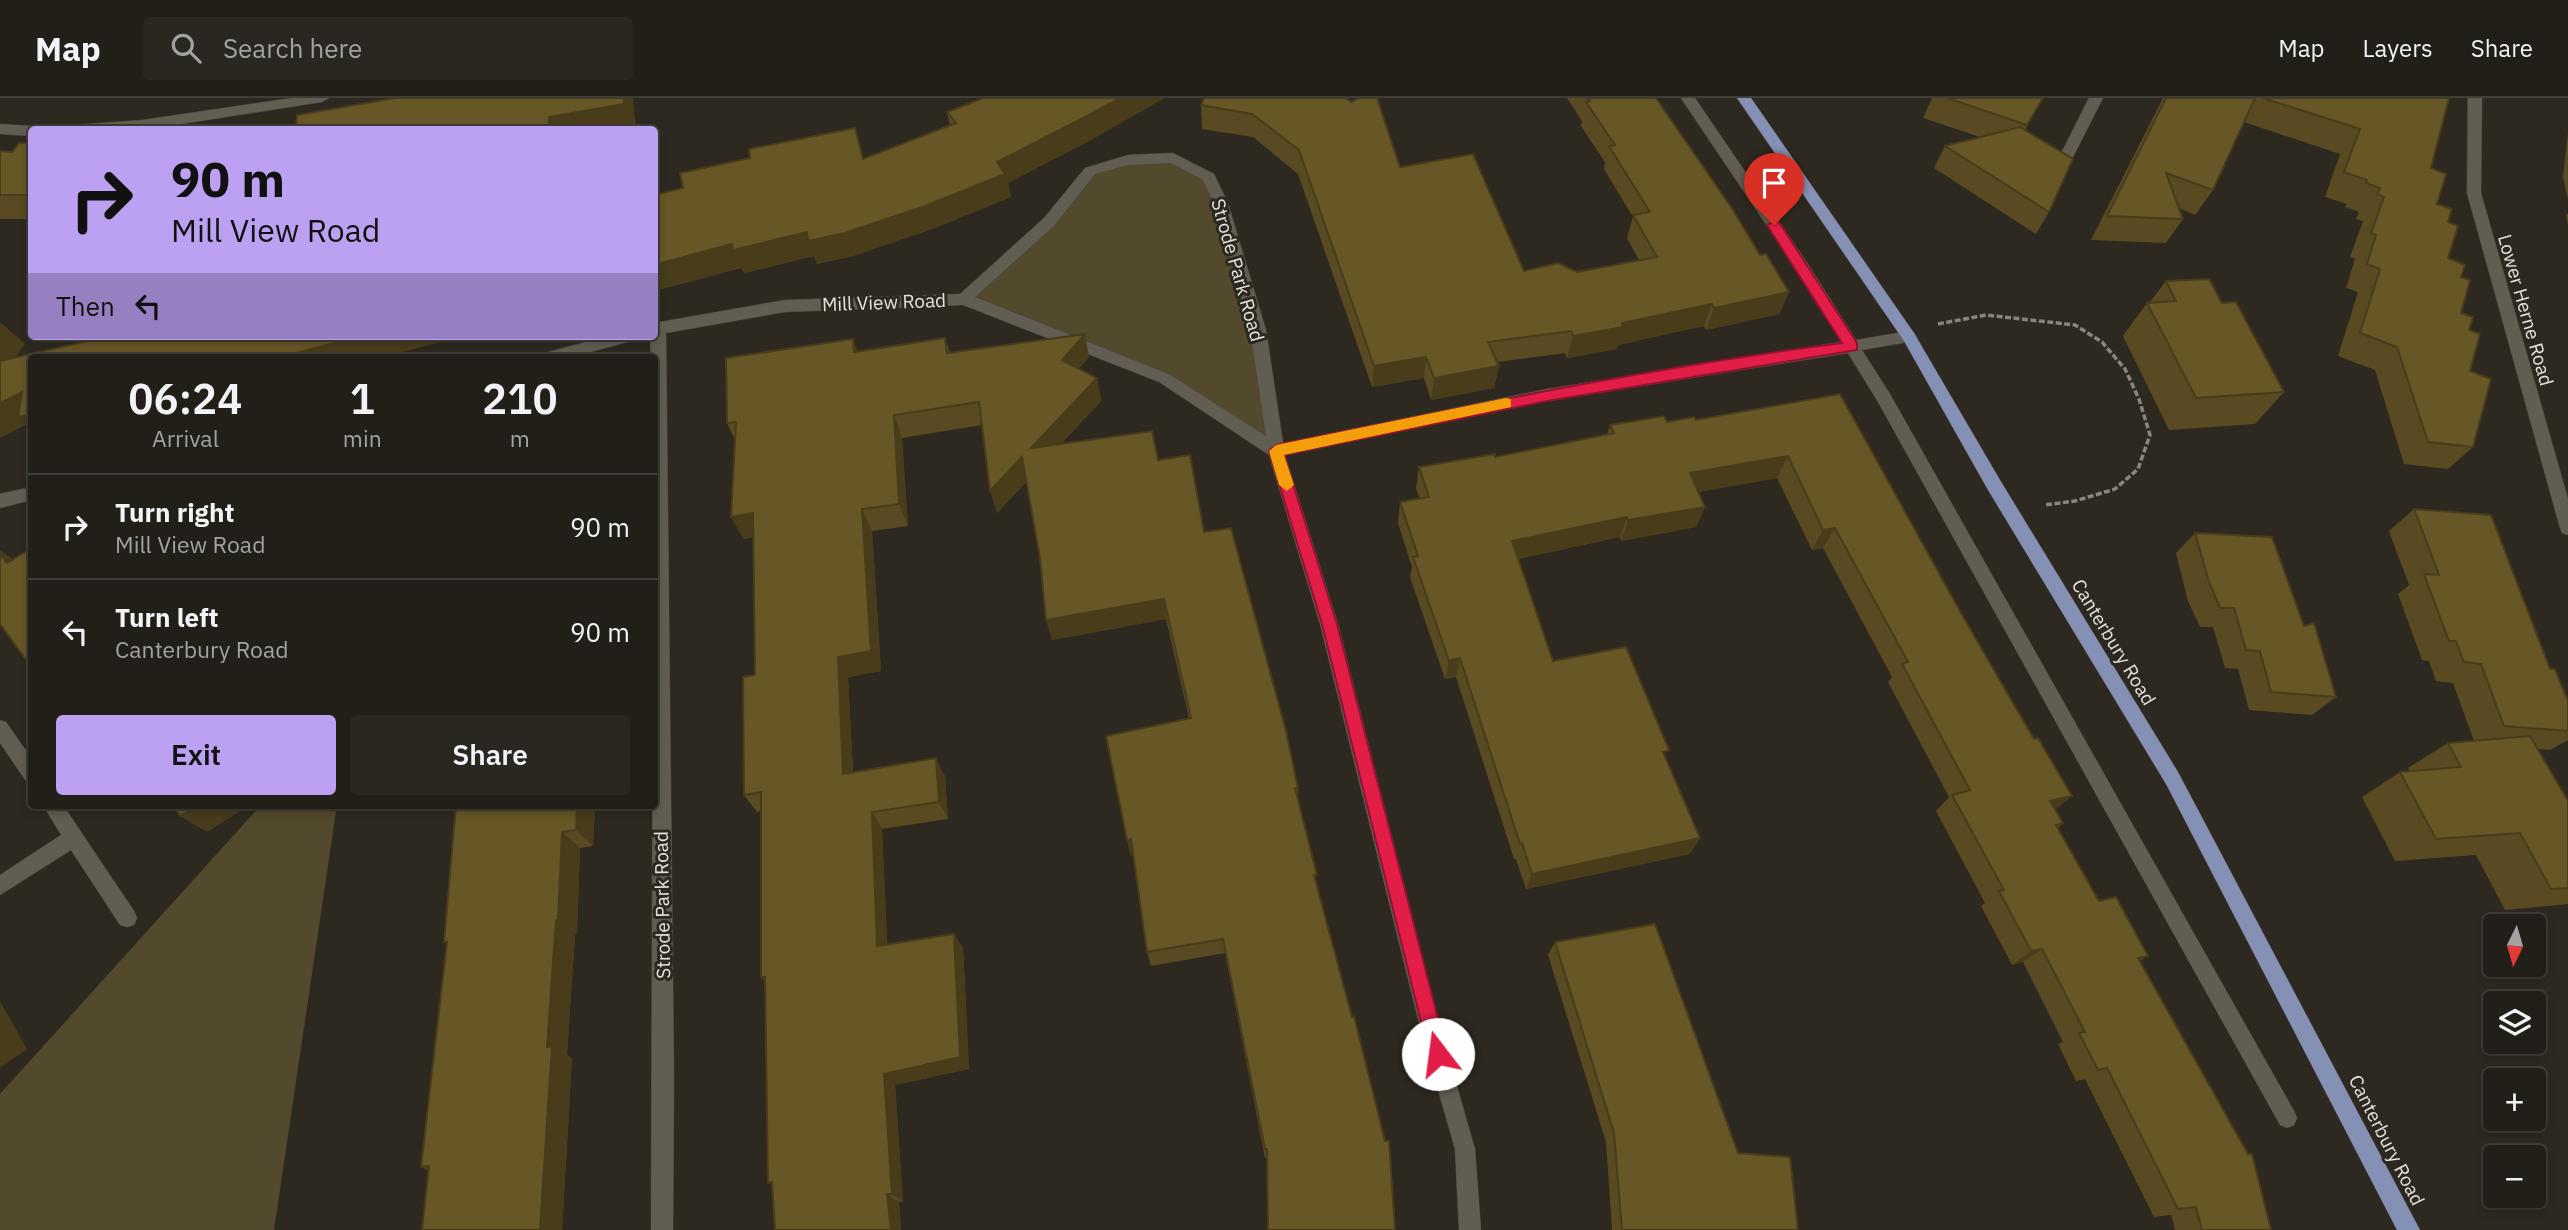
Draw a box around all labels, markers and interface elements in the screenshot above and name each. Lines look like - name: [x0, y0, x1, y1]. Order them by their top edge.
- search box: [143, 17, 633, 80]
- text: Map: [35, 27, 101, 70]
- icon: search: [167, 29, 205, 67]
- text: Search here: [223, 31, 362, 65]
- text: Map: [2278, 32, 2325, 64]
- text: Layers: [2363, 32, 2433, 64]
- text: Share: [2471, 32, 2533, 64]
- text: 90 m: [171, 147, 285, 210]
- pin: [1744, 153, 1804, 225]
- icon: right: [56, 154, 147, 245]
- icon: arrive: [1755, 164, 1793, 202]
- street label: Strode Park Road: [1206, 196, 1270, 344]
- text: Mill View Road: [171, 209, 380, 251]
- street label: Lower Herne Road: [2493, 231, 2559, 389]
- icon: left: [129, 287, 167, 325]
- street label: Mill View Road: [821, 288, 947, 316]
- text: Then: [56, 289, 115, 323]
- text: 06:24: [128, 371, 243, 426]
- text: 1: [350, 371, 375, 426]
- text: 210: [482, 371, 558, 426]
- text: Arrival: [152, 423, 219, 453]
- text: min: [343, 423, 382, 453]
- text: m: [510, 423, 530, 453]
- text: Turn right: [115, 495, 234, 529]
- icon: right: [56, 508, 94, 546]
- text: 90 m: [570, 510, 630, 544]
- text: Mill View Road: [115, 529, 266, 559]
- street label: Canterbury Road: [2067, 574, 2161, 710]
- text: Turn left: [115, 600, 218, 634]
- icon: left: [56, 613, 94, 651]
- text: 90 m: [570, 615, 630, 649]
- text: Canterbury Road: [115, 634, 289, 664]
- button: Exit: [56, 715, 336, 795]
- button: Share: [350, 715, 630, 795]
- street label: Strode Park Road: [649, 831, 675, 979]
- north arrow: [2483, 914, 2546, 976]
- map controls: [2483, 914, 2546, 1208]
- button: layers: [2483, 991, 2546, 1054]
- position arrow: [1401, 1017, 1475, 1091]
- button: +: [2483, 1068, 2546, 1131]
- street label: Canterbury Road: [2344, 1071, 2430, 1209]
- button: −: [2483, 1145, 2546, 1208]

